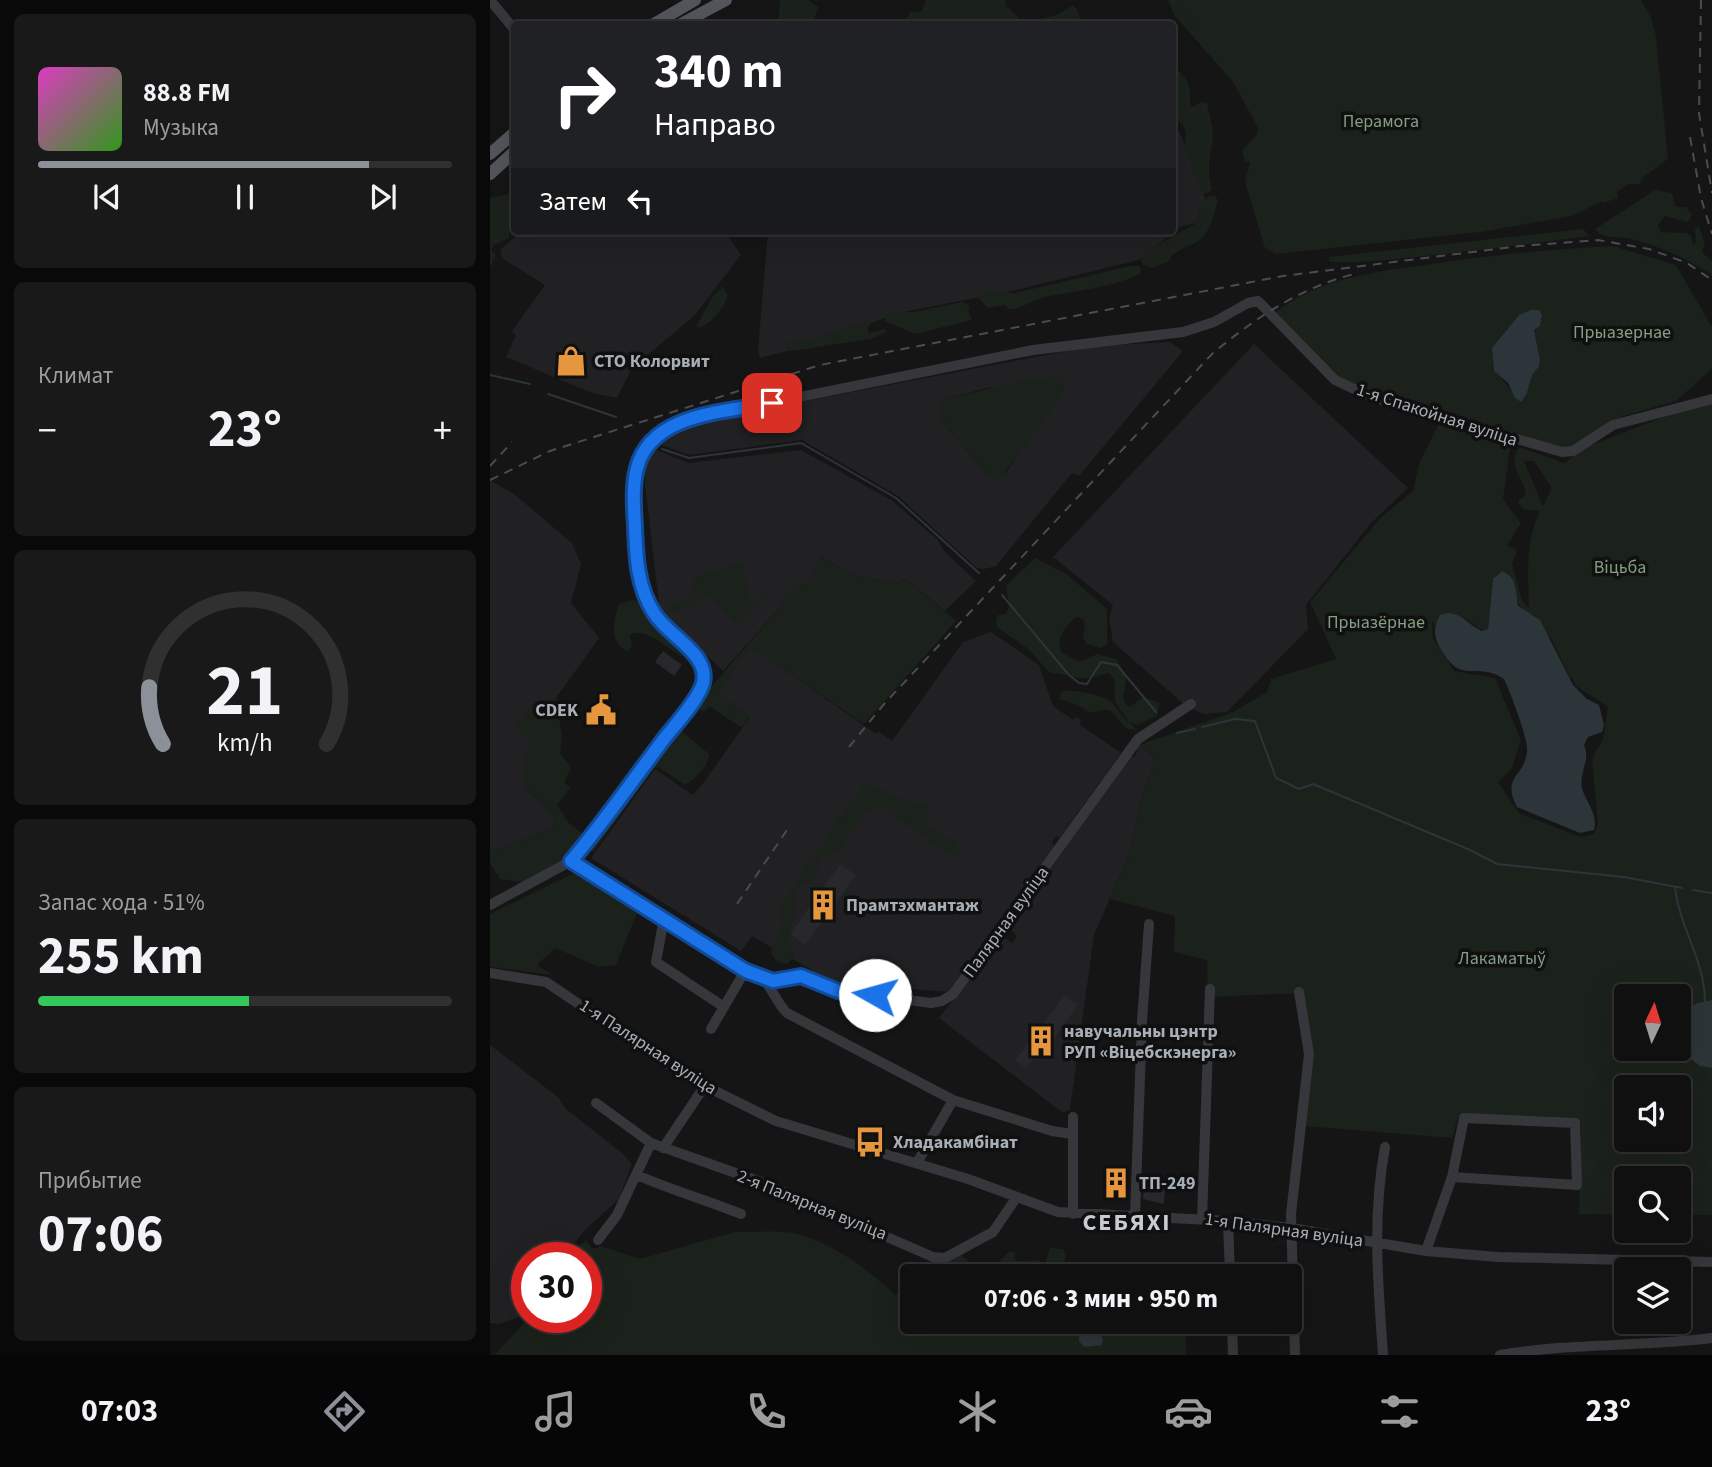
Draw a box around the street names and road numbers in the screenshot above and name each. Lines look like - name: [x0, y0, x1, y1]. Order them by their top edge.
- street label: 1-я Спакойная вуліца: [1353, 377, 1521, 453]
- street label: Палярная вуліца: [957, 861, 1055, 983]
- street label: 1-я Палярная вуліца: [574, 993, 722, 1101]
- street label: 2-я Палярная вуліца: [733, 1164, 891, 1246]
- street label: 1-я Палярная вуліца: [1203, 1207, 1365, 1253]

